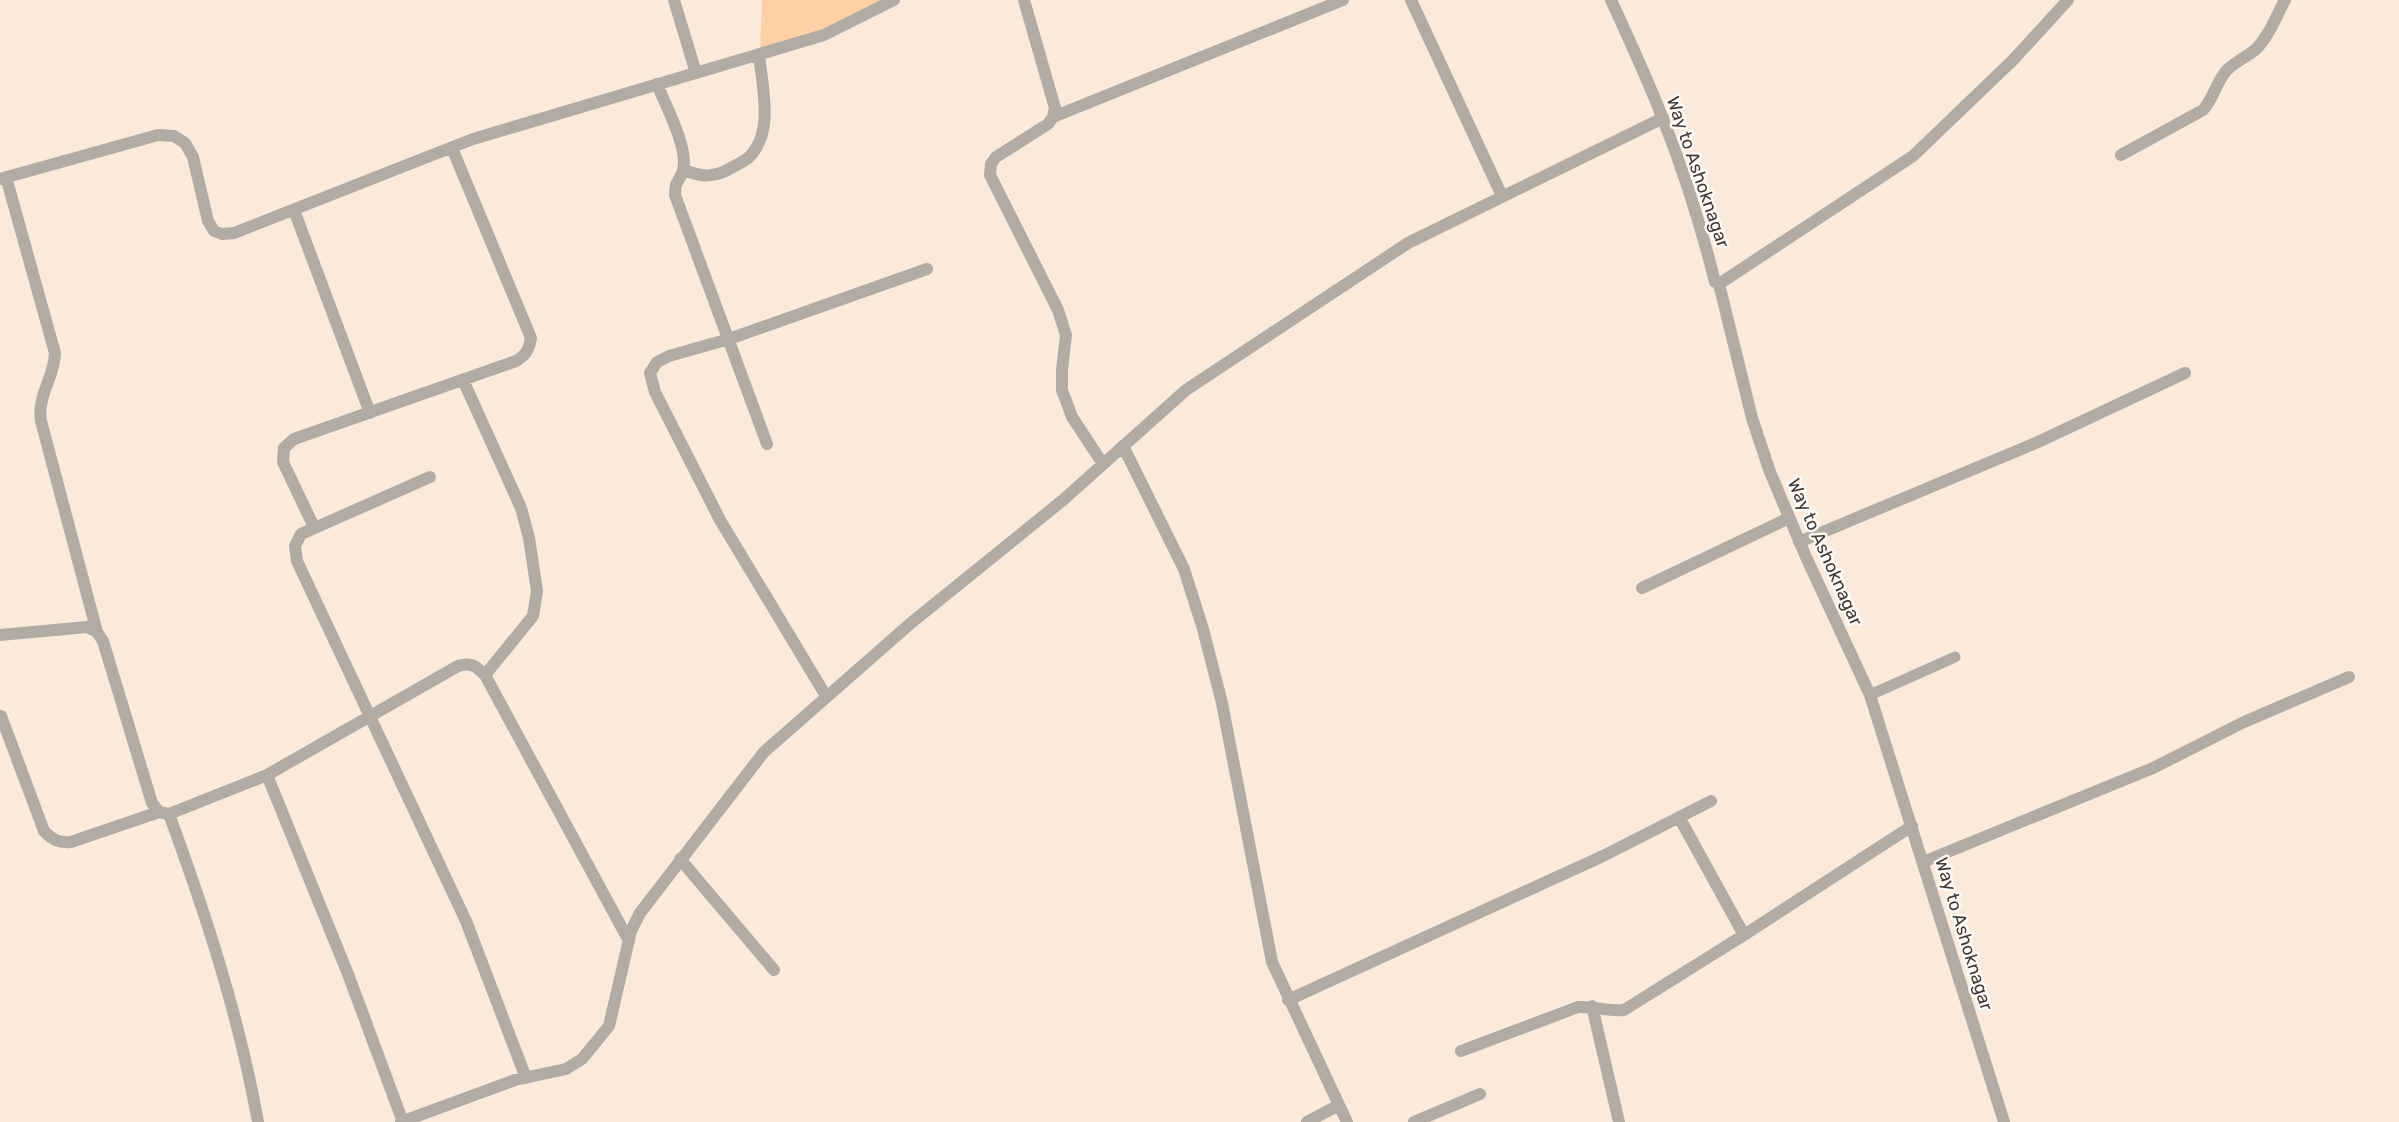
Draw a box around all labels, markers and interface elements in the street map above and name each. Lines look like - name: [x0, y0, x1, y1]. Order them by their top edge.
- street label: Way to Ashoknagar: [1662, 93, 1734, 251]
- street label: Way to Ashoknagar: [1783, 475, 1867, 629]
- street label: Way to Ashoknagar: [1930, 855, 1998, 1013]

